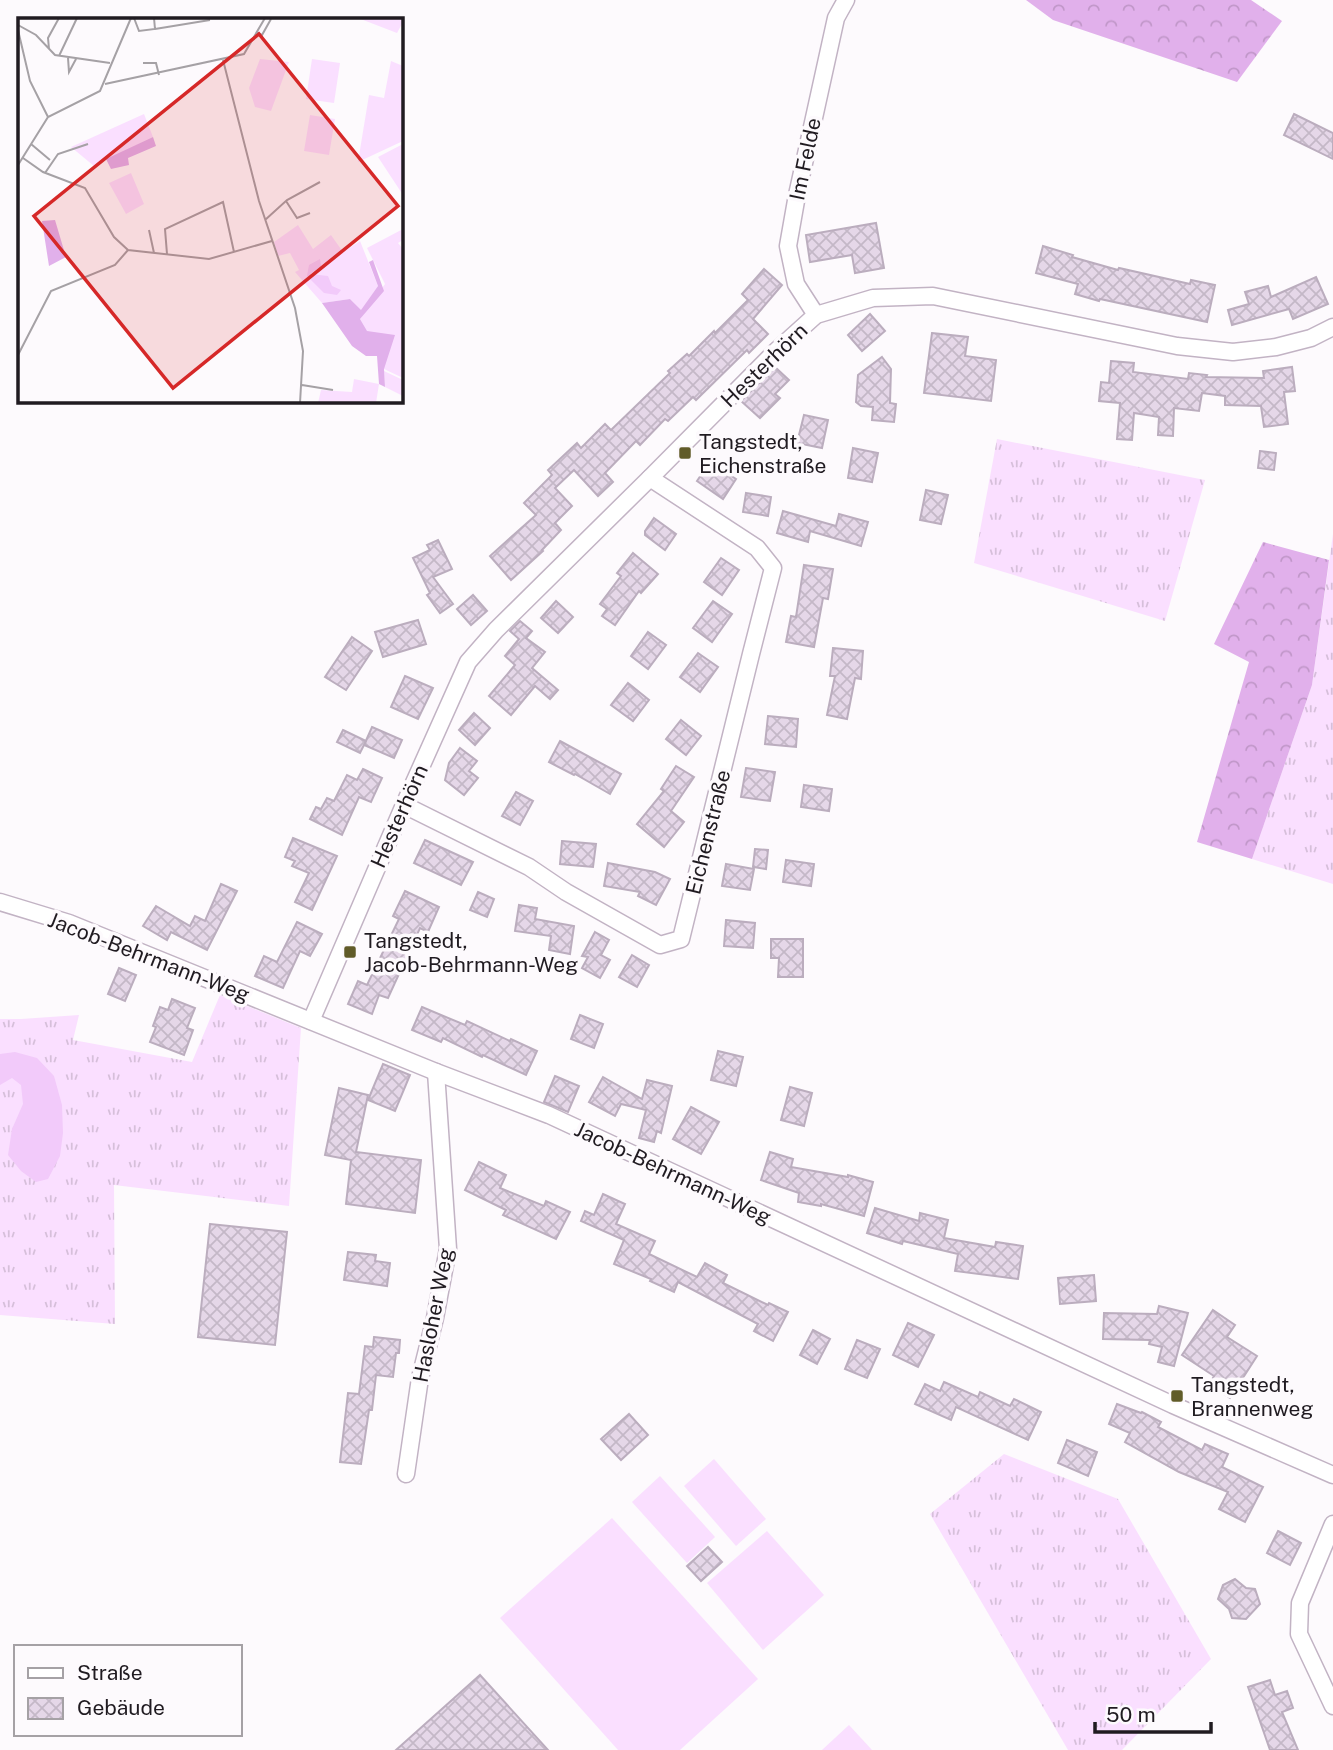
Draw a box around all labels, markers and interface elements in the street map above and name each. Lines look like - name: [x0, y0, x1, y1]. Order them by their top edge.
- inset map: [18, 18, 402, 402]
- street label: Im Felde: [784, 116, 826, 202]
- street label: Hesterhörn: [716, 318, 812, 412]
- place label: Tangstedt, Eichenstraße: [699, 429, 827, 478]
- marker: Tangstedt, Eichenstraße: [677, 445, 693, 461]
- street label: Hesterhörn: [365, 760, 433, 872]
- street label: Eichenstraße: [680, 767, 736, 897]
- street label: Jacob-Behrmann-Weg: [45, 907, 253, 1007]
- place label: Tangstedt, Jacob-Behrmann-Weg: [364, 928, 578, 977]
- marker: Tangstedt, Jacob-Behrmann-Weg: [342, 944, 358, 960]
- street label: Jacob-Behrmann-Weg: [571, 1116, 775, 1230]
- street label: Hasloher Weg: [408, 1246, 458, 1384]
- place label: Tangstedt, Brannenweg: [1191, 1372, 1313, 1421]
- marker: Tangstedt, Brannenweg: [1169, 1388, 1185, 1404]
- legend: [14, 1645, 242, 1736]
- text: Straße: [77, 1660, 143, 1685]
- scale bar: [1095, 1690, 1210, 1734]
- text: Gebäude: [77, 1695, 165, 1720]
- text: 50 m: [1106, 1702, 1156, 1727]

